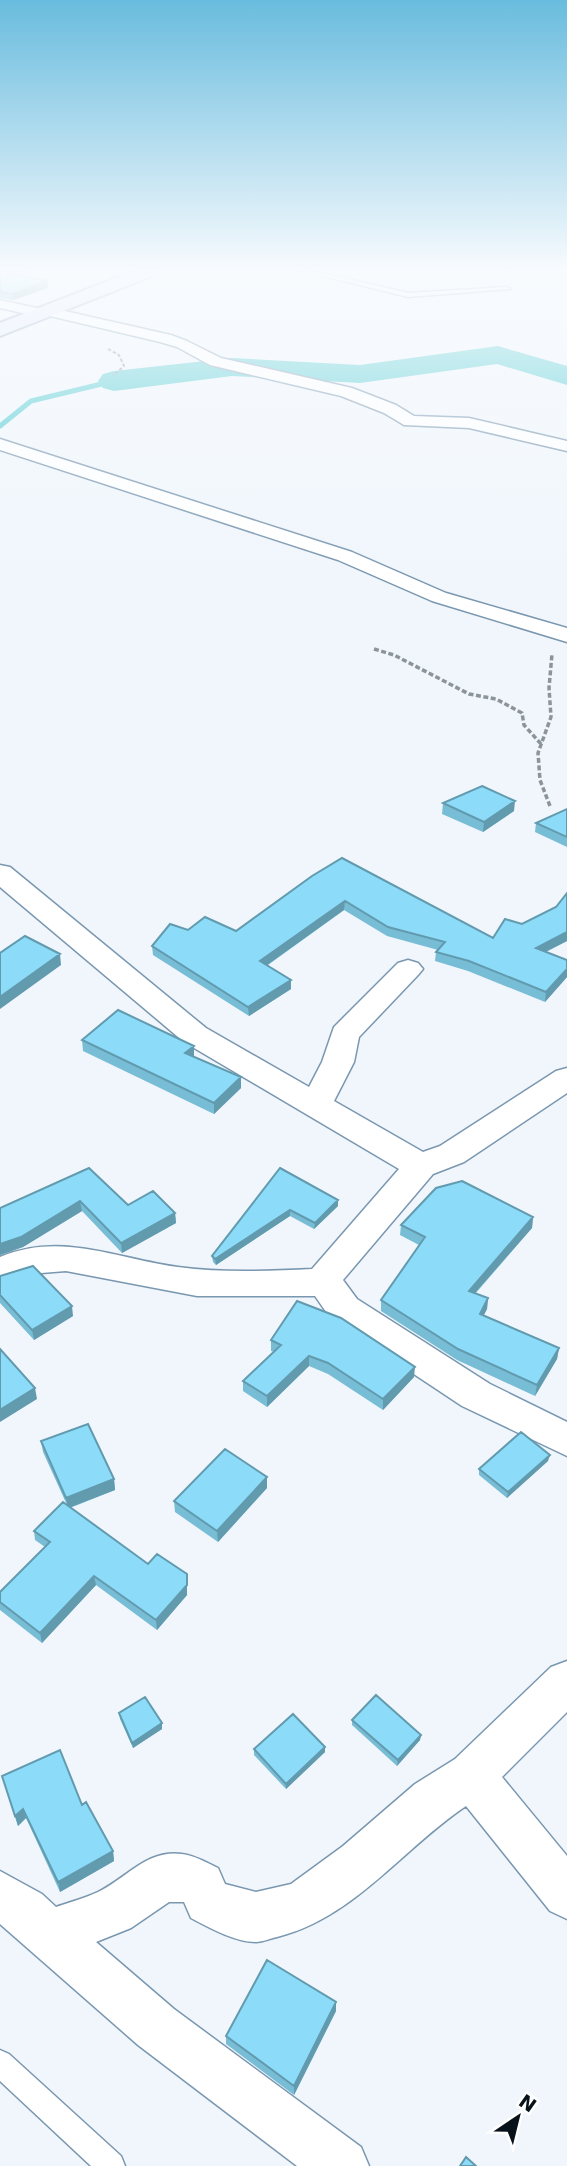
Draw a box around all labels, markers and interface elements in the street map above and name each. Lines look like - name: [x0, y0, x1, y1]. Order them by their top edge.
- north arrow: [483, 2082, 553, 2152]
- text: N: [515, 2090, 541, 2117]

